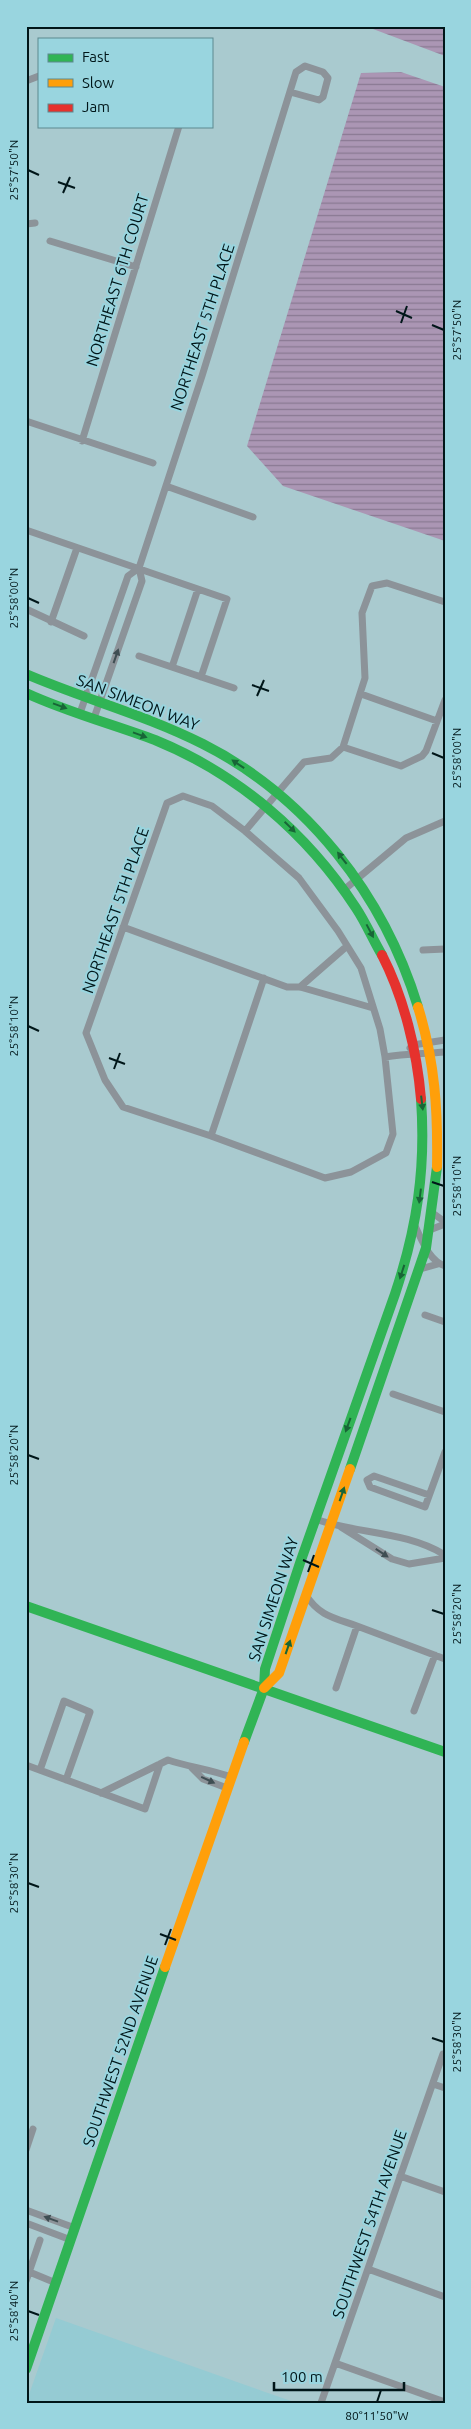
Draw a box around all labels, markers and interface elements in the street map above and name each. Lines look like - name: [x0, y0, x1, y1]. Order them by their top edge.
- legend: [38, 38, 212, 128]
- text: Fast: [82, 48, 110, 65]
- text: Slow: [82, 74, 115, 91]
- text: Jam: [82, 98, 110, 115]
- text: 25°57'50"N: [7, 140, 20, 200]
- street label: NORTHEAST 6TH COURT: [82, 192, 152, 368]
- street label: NORTHEAST 5TH PLACE: [166, 241, 238, 413]
- text: 25°57'50"N: [450, 300, 463, 360]
- text: 25°58'00"N: [7, 568, 20, 628]
- one-way arrow: [113, 648, 120, 663]
- street label: SAN SIMEON WAY: [74, 670, 202, 734]
- one-way arrow: [53, 702, 68, 710]
- text: 25°58'00"N: [450, 728, 463, 788]
- one-way arrow: [133, 731, 148, 739]
- one-way arrow: [231, 759, 245, 769]
- one-way arrow: [284, 821, 296, 833]
- street label: NORTHEAST 5TH PLACE: [78, 825, 152, 995]
- one-way arrow: [336, 852, 347, 865]
- one-way arrow: [366, 924, 375, 937]
- text: 25°58'10"N: [7, 996, 20, 1056]
- one-way arrow: [418, 1095, 426, 1111]
- text: 25°58'10"N: [450, 1156, 463, 1216]
- one-way arrow: [415, 1188, 423, 1204]
- one-way arrow: [397, 1265, 405, 1280]
- one-way arrow: [344, 1418, 352, 1433]
- text: 25°58'20"N: [7, 1425, 20, 1485]
- one-way arrow: [339, 1486, 346, 1501]
- street label: SAN SIMEON WAY: [244, 1534, 302, 1663]
- one-way arrow: [376, 1548, 389, 1557]
- text: 25°58'20"N: [450, 1584, 463, 1644]
- one-way arrow: [284, 1639, 292, 1654]
- one-way arrow: [201, 1777, 215, 1785]
- text: 25°58'30"N: [7, 1853, 20, 1913]
- street label: SOUTHWEST 52ND AVENUE: [79, 1953, 161, 2149]
- text: 25°58'30"N: [450, 2012, 463, 2072]
- street label: SOUTHWEST 54TH AVENUE: [328, 2127, 410, 2321]
- one-way arrow: [43, 2215, 58, 2222]
- text: 25°58'40"N: [7, 2281, 20, 2341]
- scale bar: [274, 2359, 404, 2391]
- text: 100 m: [281, 2368, 323, 2385]
- text: 80°11'50"W: [345, 2409, 409, 2422]

